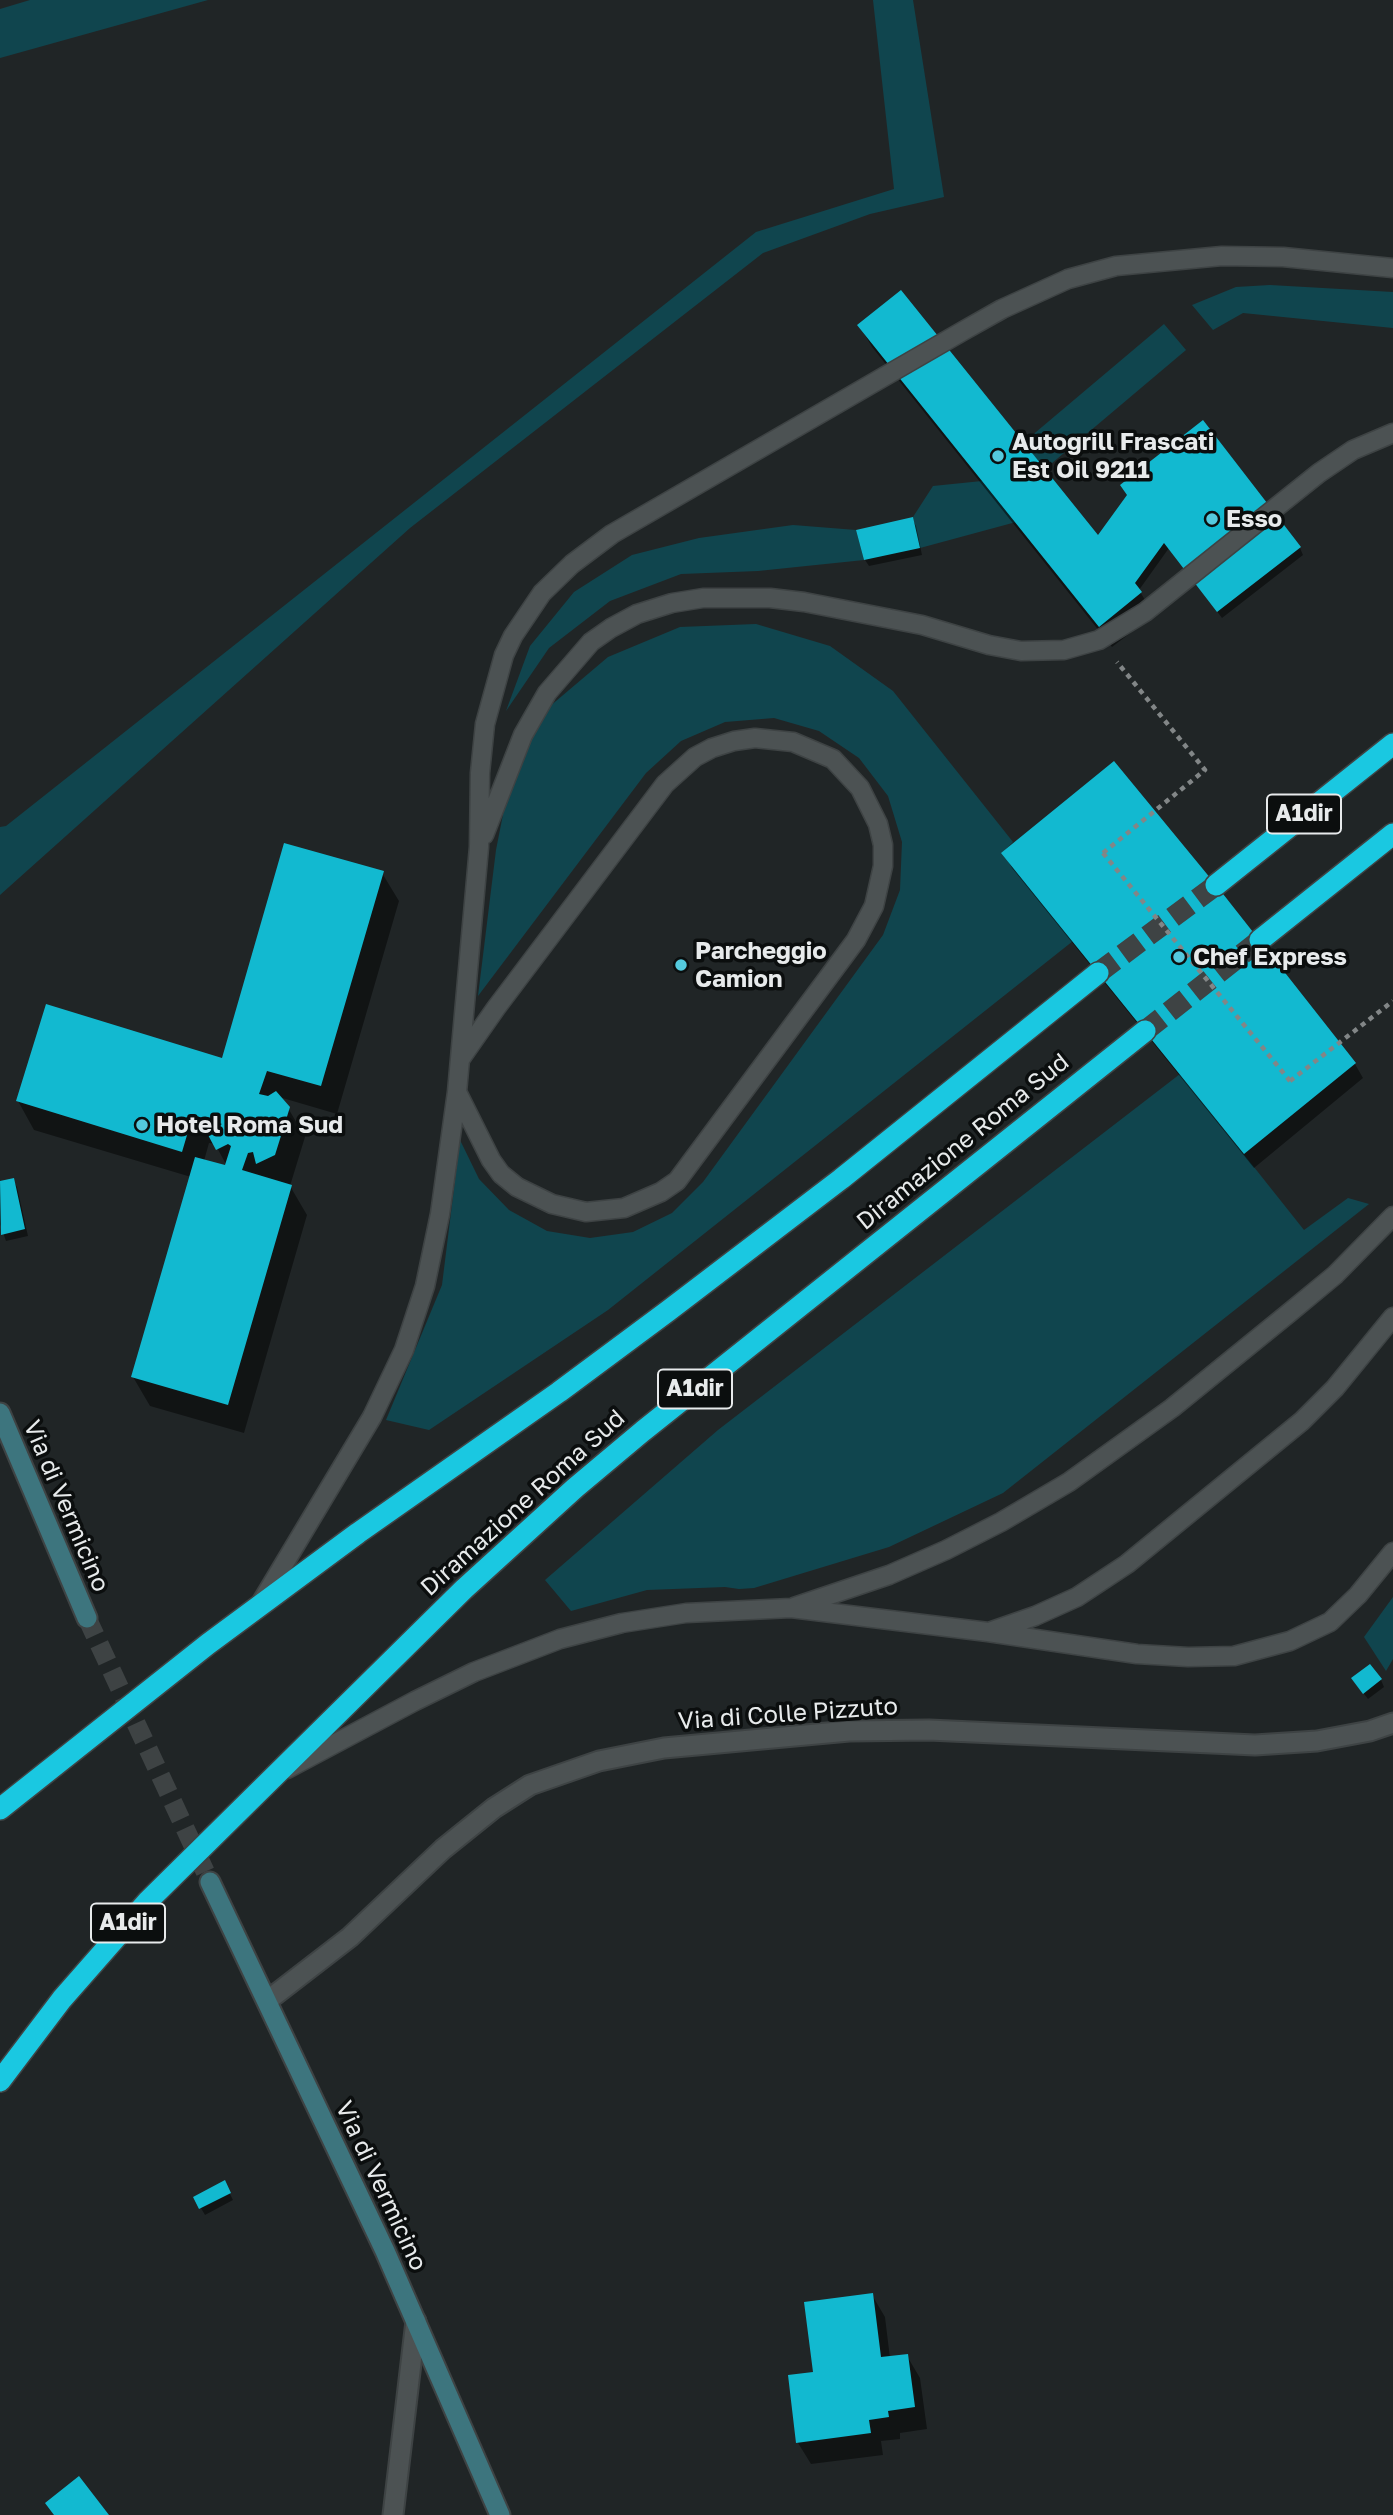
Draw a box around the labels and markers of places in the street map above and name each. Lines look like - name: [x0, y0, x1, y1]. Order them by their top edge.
- place label: Autogrill Frascati Est Oil 9211: [1012, 428, 1214, 484]
- marker: Autogrill Frascati Est Oil 9211: [990, 448, 1006, 464]
- place label: Esso: [1226, 505, 1282, 533]
- marker: Esso: [1204, 511, 1220, 527]
- place label: Parcheggio Camion: [695, 937, 827, 993]
- place label: Chef Express: [1193, 943, 1347, 971]
- marker: Chef Express: [1171, 949, 1187, 965]
- marker: Parcheggio Camion: [673, 957, 689, 973]
- place label: Hotel Roma Sud: [156, 1111, 343, 1139]
- marker: Hotel Roma Sud: [134, 1117, 150, 1133]

